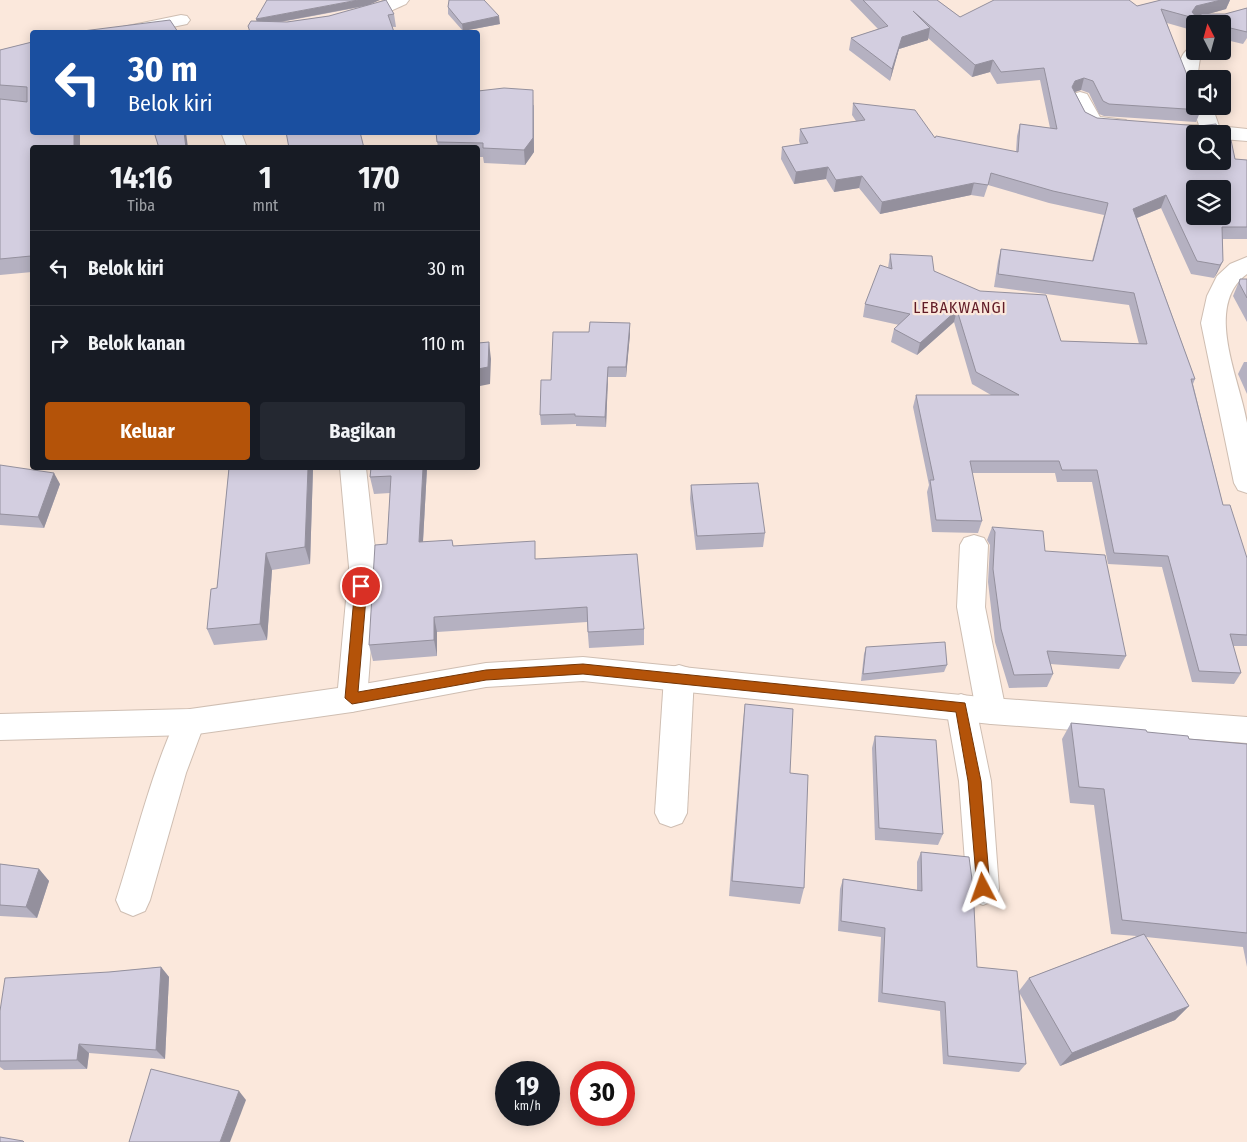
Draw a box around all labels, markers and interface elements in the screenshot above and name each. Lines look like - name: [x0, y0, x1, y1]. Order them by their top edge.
- north arrow: [1186, 15, 1231, 60]
- map controls: [1186, 15, 1231, 225]
- text: 30 m: [128, 48, 198, 90]
- icon: left: [45, 50, 110, 115]
- button: sound: [1186, 70, 1231, 115]
- text: Belok kiri: [128, 90, 213, 117]
- button: search: [1186, 125, 1231, 170]
- text: 14:16: [110, 160, 172, 196]
- text: 1: [259, 160, 272, 196]
- text: 170: [358, 160, 400, 196]
- button: layers: [1186, 180, 1231, 225]
- text: Tiba: [127, 196, 155, 215]
- text: mnt: [252, 196, 278, 215]
- text: m: [373, 196, 385, 215]
- icon: left: [45, 254, 73, 282]
- text: Belok kiri: [88, 257, 164, 280]
- text: 30 m: [427, 257, 465, 280]
- district label: LEBAKWANGI: [913, 298, 1007, 317]
- icon: right: [45, 329, 73, 357]
- text: Belok kanan: [88, 332, 185, 355]
- text: 110 m: [421, 332, 465, 355]
- button: Keluar: [45, 402, 250, 460]
- button: Bagikan: [260, 402, 465, 460]
- pin: [340, 565, 382, 607]
- icon: arrive: [347, 572, 375, 600]
- position arrow: [956, 861, 1008, 913]
- speed limit sign: 30: [570, 1061, 635, 1126]
- text: 19: [516, 1072, 539, 1102]
- text: km/h: [514, 1099, 541, 1113]

